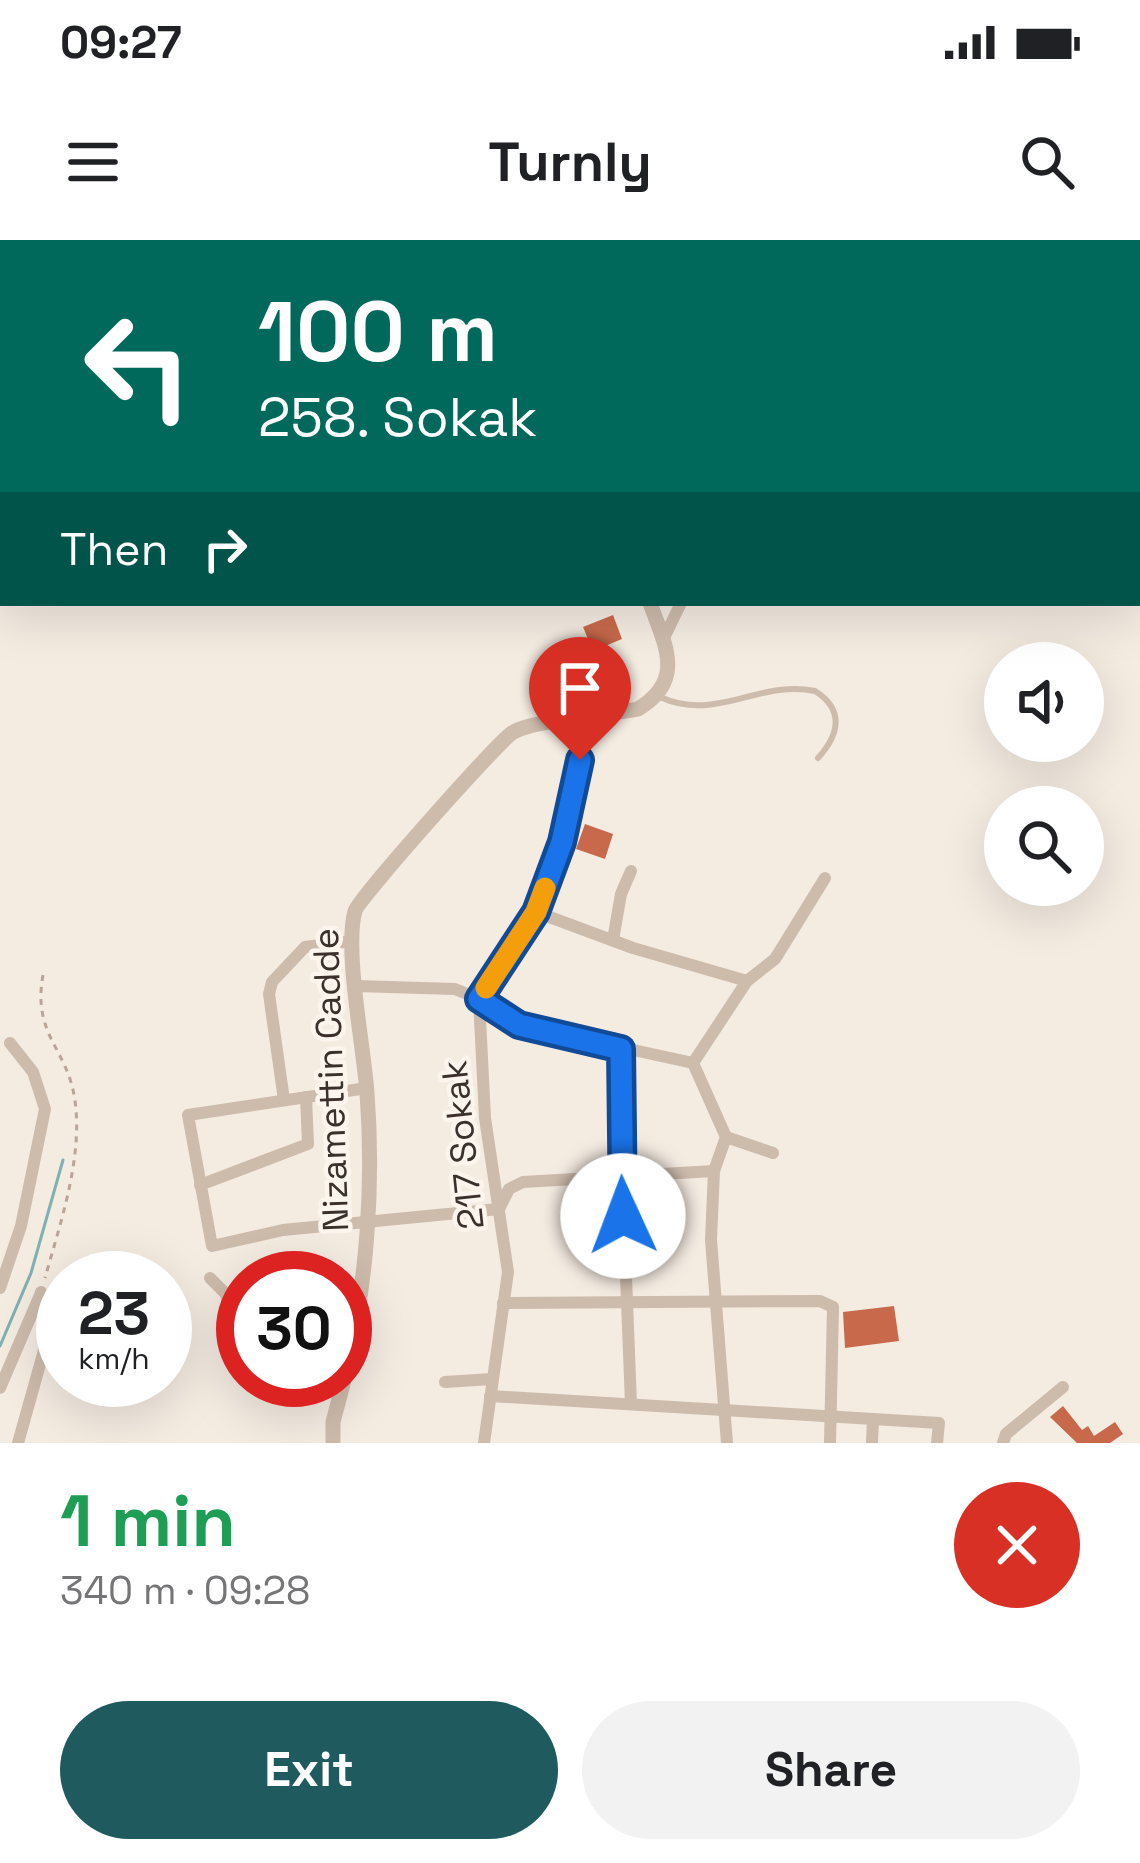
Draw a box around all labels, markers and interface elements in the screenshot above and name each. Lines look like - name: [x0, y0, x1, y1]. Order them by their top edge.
- text: 09:27: [60, 14, 182, 71]
- text: Turnly: [488, 128, 652, 197]
- icon: menu: [60, 129, 126, 195]
- icon: search: [1014, 129, 1080, 195]
- text: 100 m: [258, 278, 498, 386]
- icon: left: [60, 288, 216, 444]
- text: 258. Sokak: [258, 383, 537, 452]
- icon: right: [192, 516, 258, 582]
- text: Then: [60, 521, 168, 578]
- pin: [529, 637, 631, 760]
- map controls: [984, 642, 1104, 906]
- button: sound: [984, 642, 1104, 762]
- icon: arrive: [547, 655, 613, 721]
- button: search: [984, 786, 1104, 906]
- street label: Nizamettin Cadde: [303, 927, 359, 1233]
- street label: 217 Sokak: [431, 1058, 495, 1232]
- position arrow: [560, 1153, 686, 1279]
- speed limit sign: 30: [216, 1251, 372, 1407]
- text: 23: [78, 1275, 150, 1352]
- text: km/h: [78, 1339, 150, 1378]
- text: 1 min: [60, 1475, 236, 1567]
- button: close: [954, 1482, 1080, 1608]
- text: 340 m · 09:28: [60, 1566, 310, 1615]
- button: Exit: [60, 1701, 558, 1839]
- button: Share: [582, 1701, 1080, 1839]

